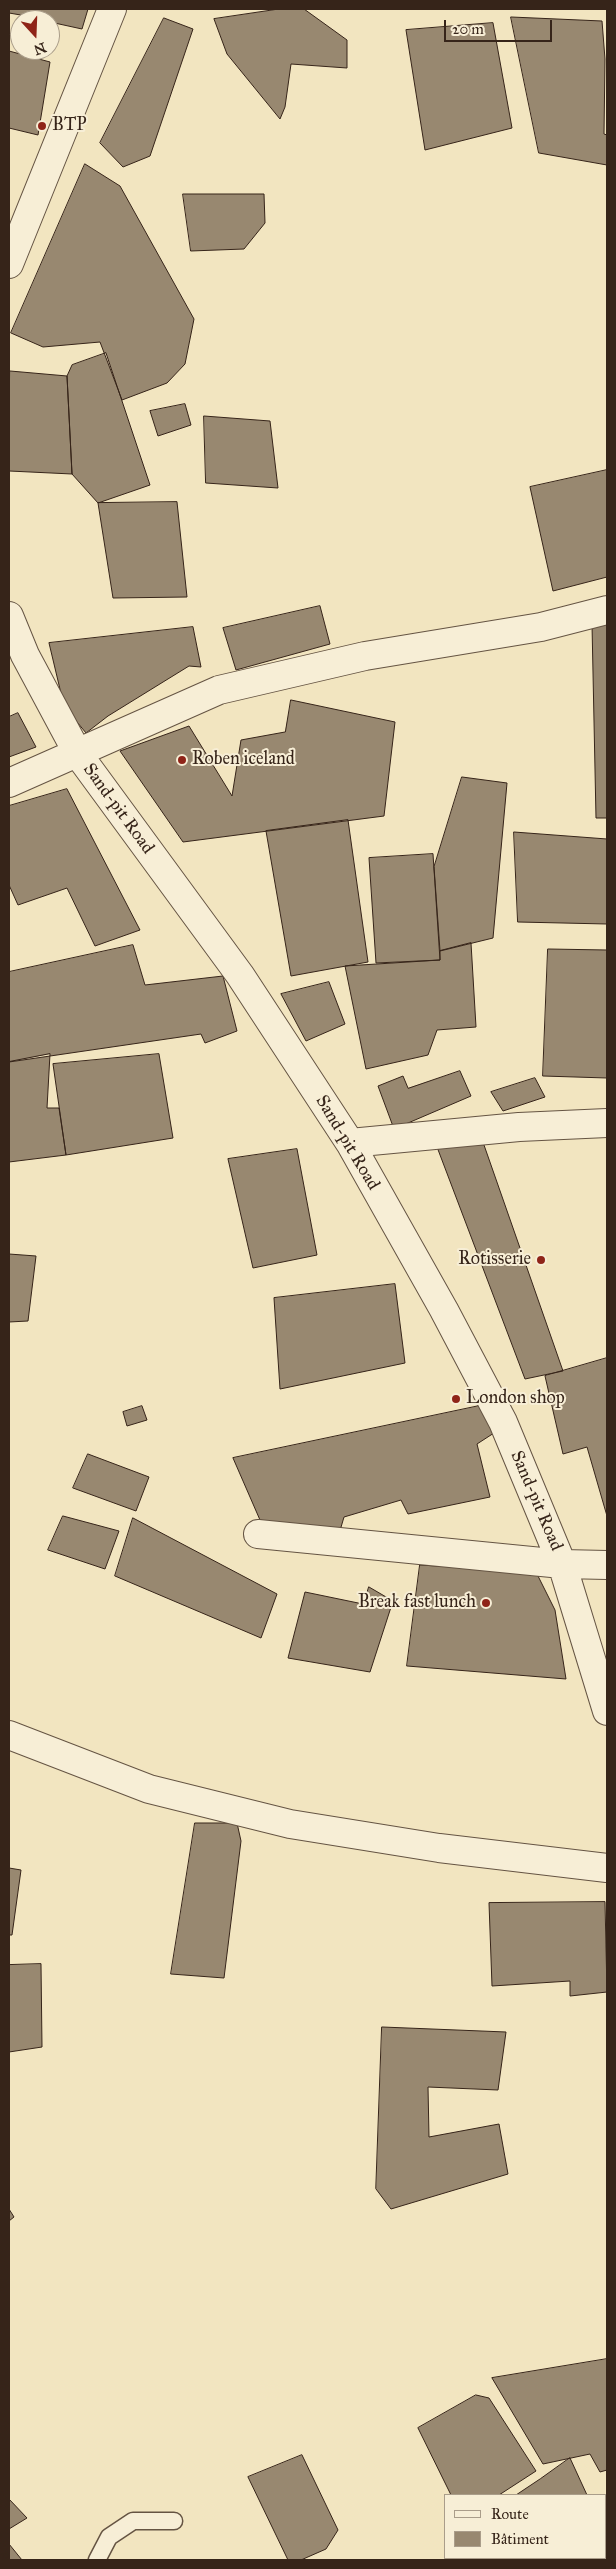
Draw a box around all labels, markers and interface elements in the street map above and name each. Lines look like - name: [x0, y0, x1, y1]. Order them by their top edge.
- north arrow: [10, 10, 60, 60]
- scale bar: [446, 10, 554, 42]
- text: 20 m: [452, 20, 484, 38]
- text: N: [31, 39, 48, 59]
- place label: BTP: [52, 115, 87, 137]
- marker: BTP: [36, 120, 48, 132]
- place label: Roben iceland: [192, 749, 295, 771]
- marker: Roben iceland: [176, 754, 188, 766]
- street label: Sand-pit Road: [78, 760, 158, 858]
- street label: Sand-pit Road: [310, 1092, 384, 1194]
- place label: Rotisserie: [458, 1249, 531, 1271]
- marker: Rotisserie: [535, 1254, 547, 1266]
- place label: London shop: [466, 1388, 565, 1410]
- marker: London shop: [450, 1393, 462, 1405]
- street label: Sand-pit Road: [505, 1448, 567, 1554]
- place label: Break fast lunch: [358, 1592, 476, 1614]
- marker: Break fast lunch: [480, 1597, 492, 1609]
- legend: [444, 2494, 606, 2559]
- text: Route: [491, 2505, 529, 2523]
- text: Bâtiment: [491, 2530, 549, 2548]

